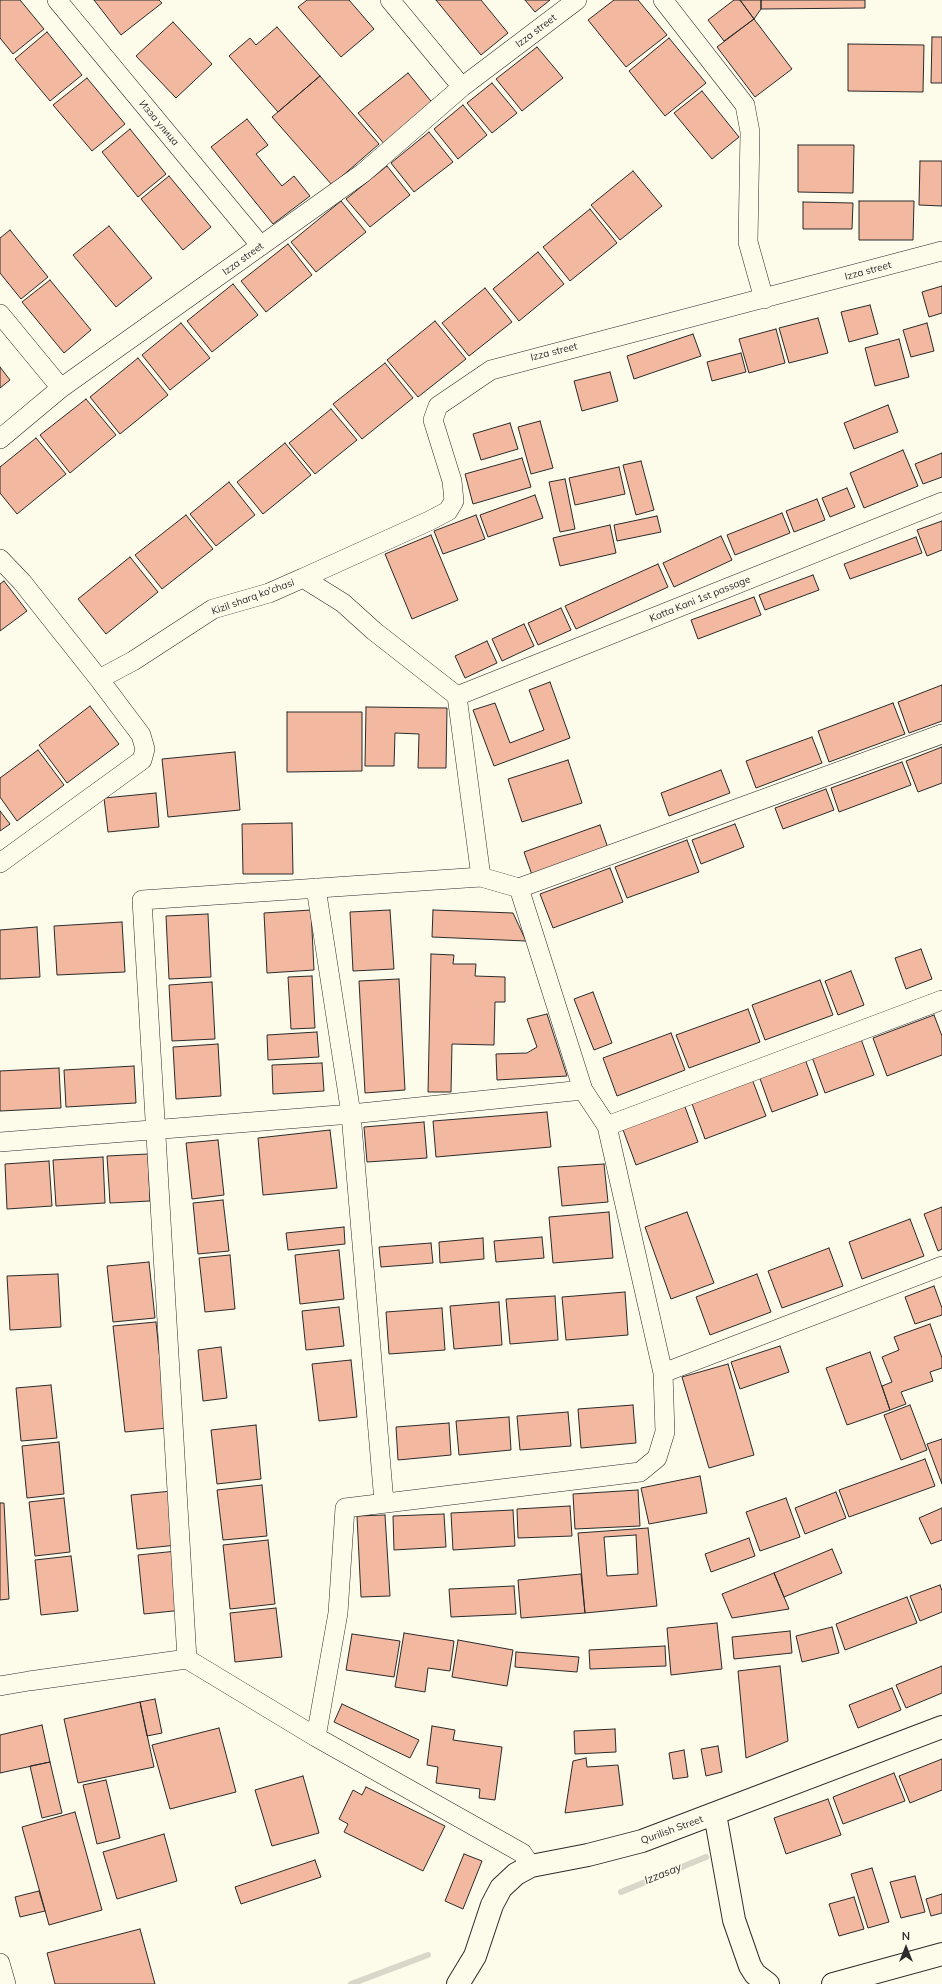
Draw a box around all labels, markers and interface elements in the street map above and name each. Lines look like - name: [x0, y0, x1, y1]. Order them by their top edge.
- street label: Izza street: [513, 12, 559, 50]
- street label: Изза улица: [137, 98, 181, 148]
- street label: Izza street: [220, 240, 266, 278]
- street label: Izza street: [843, 259, 893, 283]
- street label: Izza street: [529, 340, 579, 364]
- street label: Katta Kani 1st passage: [648, 573, 752, 625]
- street label: Kizil sharq ko'chasi: [210, 576, 296, 618]
- street label: Qurilish Street: [639, 1813, 705, 1847]
- water label: Izzasay: [643, 1861, 683, 1887]
- north arrow: [886, 1928, 926, 1968]
- text: N: [902, 1929, 910, 1943]

